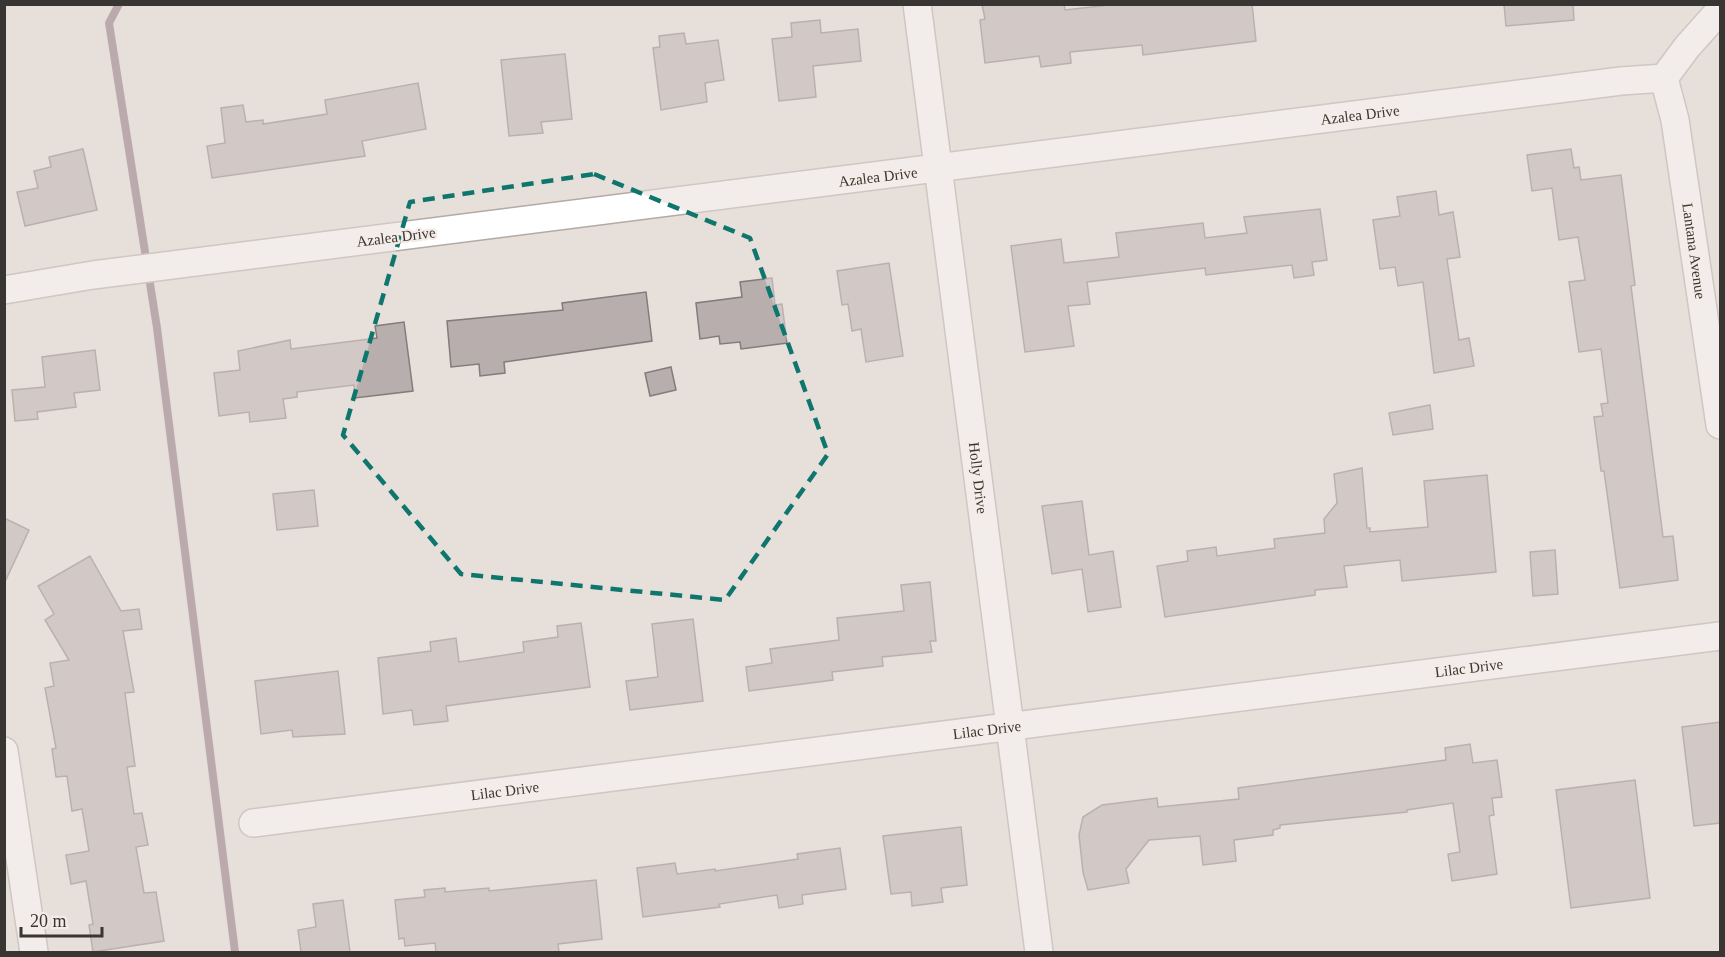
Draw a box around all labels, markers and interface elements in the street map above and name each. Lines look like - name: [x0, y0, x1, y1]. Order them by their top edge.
- street label: Azalea Drive: [1320, 102, 1401, 128]
- street label: Azalea Drive: [838, 164, 919, 190]
- street label: Lantana Avenue: [1679, 202, 1709, 300]
- street label: Azalea Drive: [356, 224, 437, 250]
- street label: Holly Drive: [966, 441, 990, 515]
- street label: Lilac Drive: [1434, 656, 1504, 680]
- street label: Lilac Drive: [952, 718, 1022, 742]
- street label: Lilac Drive: [470, 779, 540, 803]
- scale bar: [21, 900, 102, 938]
- text: 20 m: [30, 911, 67, 931]

